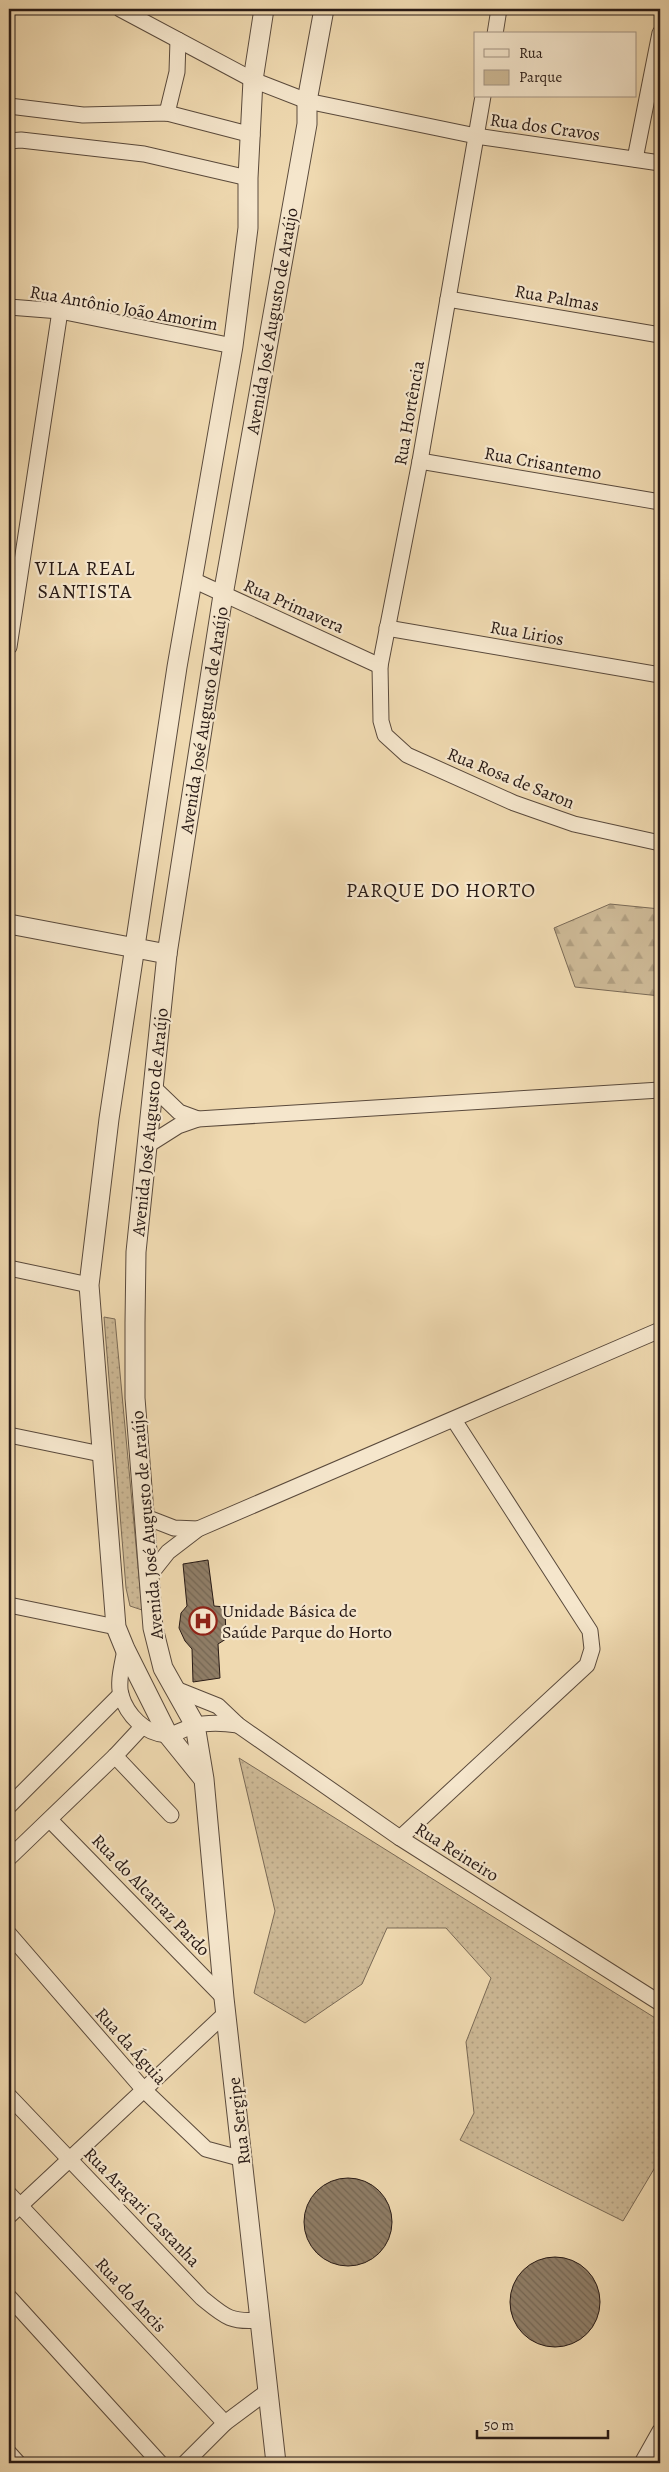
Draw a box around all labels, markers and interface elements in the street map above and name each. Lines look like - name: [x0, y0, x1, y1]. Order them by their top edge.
- legend: [474, 32, 636, 98]
- text: Rua: [519, 43, 543, 63]
- text: Parque: [519, 67, 562, 87]
- street label: Rua dos Cravos: [488, 107, 602, 147]
- street label: Avenida José Augusto de Araújo: [240, 206, 304, 437]
- street label: Rua Palmas: [513, 279, 601, 317]
- street label: Rua Antônio João Amorim: [28, 280, 220, 336]
- street label: Rua Hortência: [388, 358, 430, 467]
- street label: Rua Crisantemo: [483, 441, 603, 485]
- district label: VILA REAL SANTISTA: [34, 555, 135, 605]
- street label: Rua Primavera: [240, 573, 349, 639]
- street label: Avenida José Augusto de Araújo: [174, 605, 234, 836]
- street label: Rua Lirios: [488, 615, 566, 651]
- street label: Rua Rosa de Saron: [444, 742, 578, 814]
- district label: PARQUE DO HORTO: [346, 877, 536, 904]
- street label: Avenida José Augusto de Araújo: [126, 1007, 174, 1238]
- street label: Avenida José Augusto de Araújo: [125, 1410, 169, 1641]
- place label: Unidade Básica de Saúde Parque do Horto: [222, 1599, 392, 1644]
- hospital icon: Unidade Básica de Saúde Parque do Horto: [188, 1606, 218, 1636]
- street label: Rua Reineiro: [411, 1817, 503, 1887]
- street label: Rua do Alcatraz Pardo: [86, 1829, 216, 1961]
- street label: Rua da Águia: [90, 2002, 173, 2090]
- street label: Rua Sergipe: [222, 2076, 256, 2166]
- street label: Rua Araçari Castanha: [79, 2142, 206, 2273]
- street label: Rua do Ancis: [90, 2252, 172, 2338]
- scale bar: [477, 2407, 608, 2439]
- text: 50 m: [484, 2415, 514, 2435]

